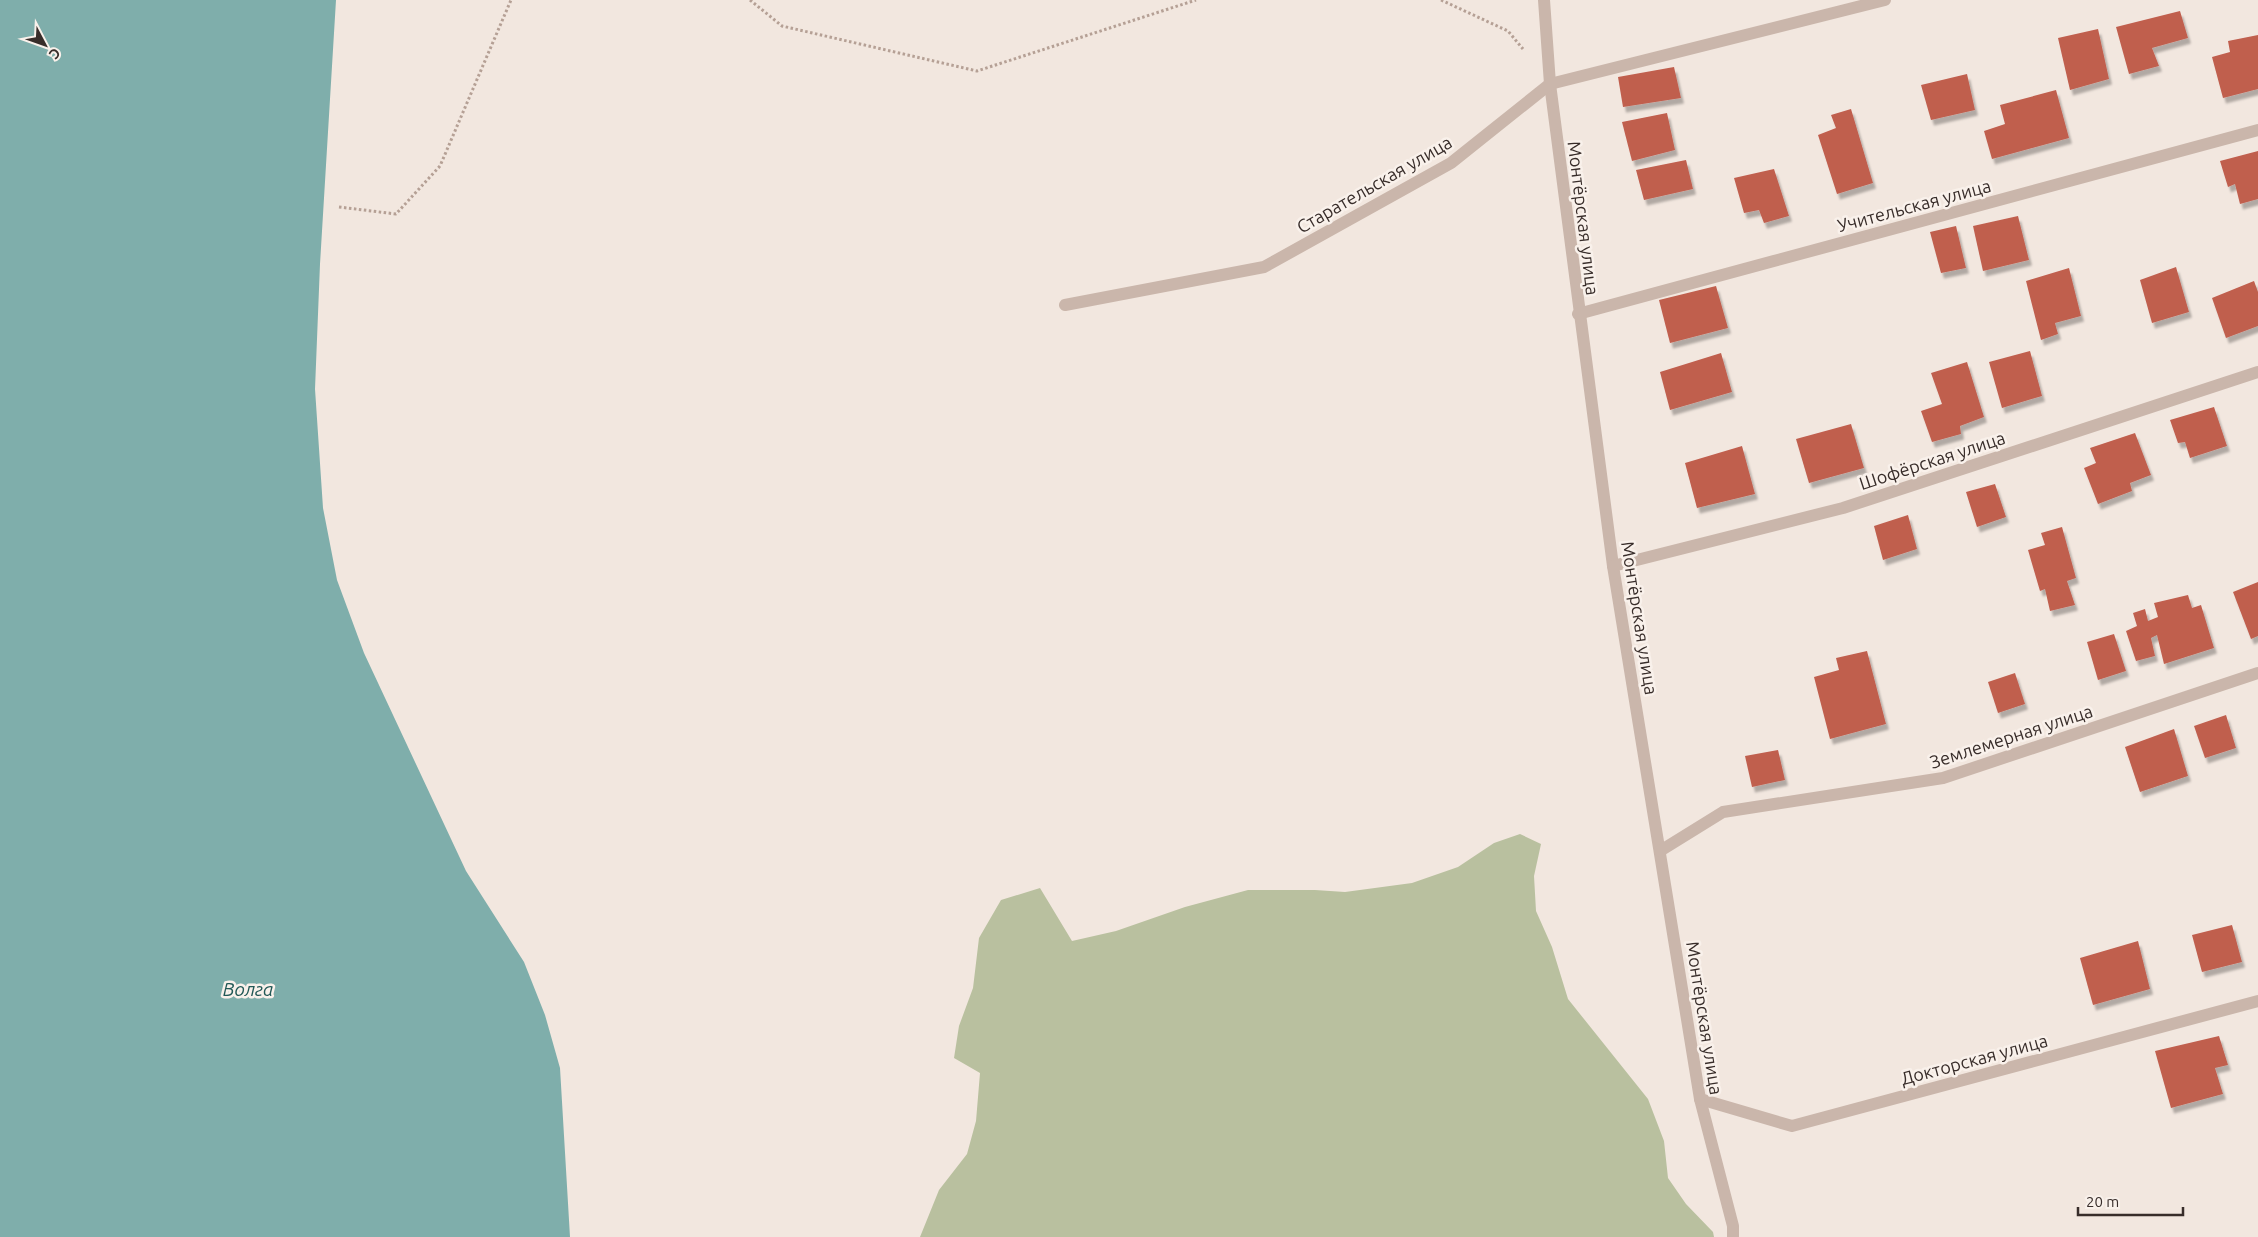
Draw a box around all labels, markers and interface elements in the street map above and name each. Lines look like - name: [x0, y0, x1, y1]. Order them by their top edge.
- north arrow: [20, 20, 70, 70]
- text: С: [46, 45, 64, 62]
- street label: Старательская улица: [1293, 131, 1455, 237]
- street label: Монтёрская улица: [1565, 140, 1603, 296]
- street label: Учительская улица: [1835, 175, 1993, 235]
- street label: Шофёрская улица: [1857, 427, 2007, 493]
- street label: Монтёрская улица: [1618, 540, 1662, 696]
- street label: Землемерная улица: [1927, 700, 2095, 772]
- street label: Монтёрская улица: [1683, 940, 1727, 1096]
- water label: Волга: [223, 978, 273, 1000]
- street label: Докторская улица: [1898, 1030, 2050, 1088]
- scale bar: [2078, 1184, 2183, 1216]
- text: 20 m: [2086, 1193, 2119, 1210]

